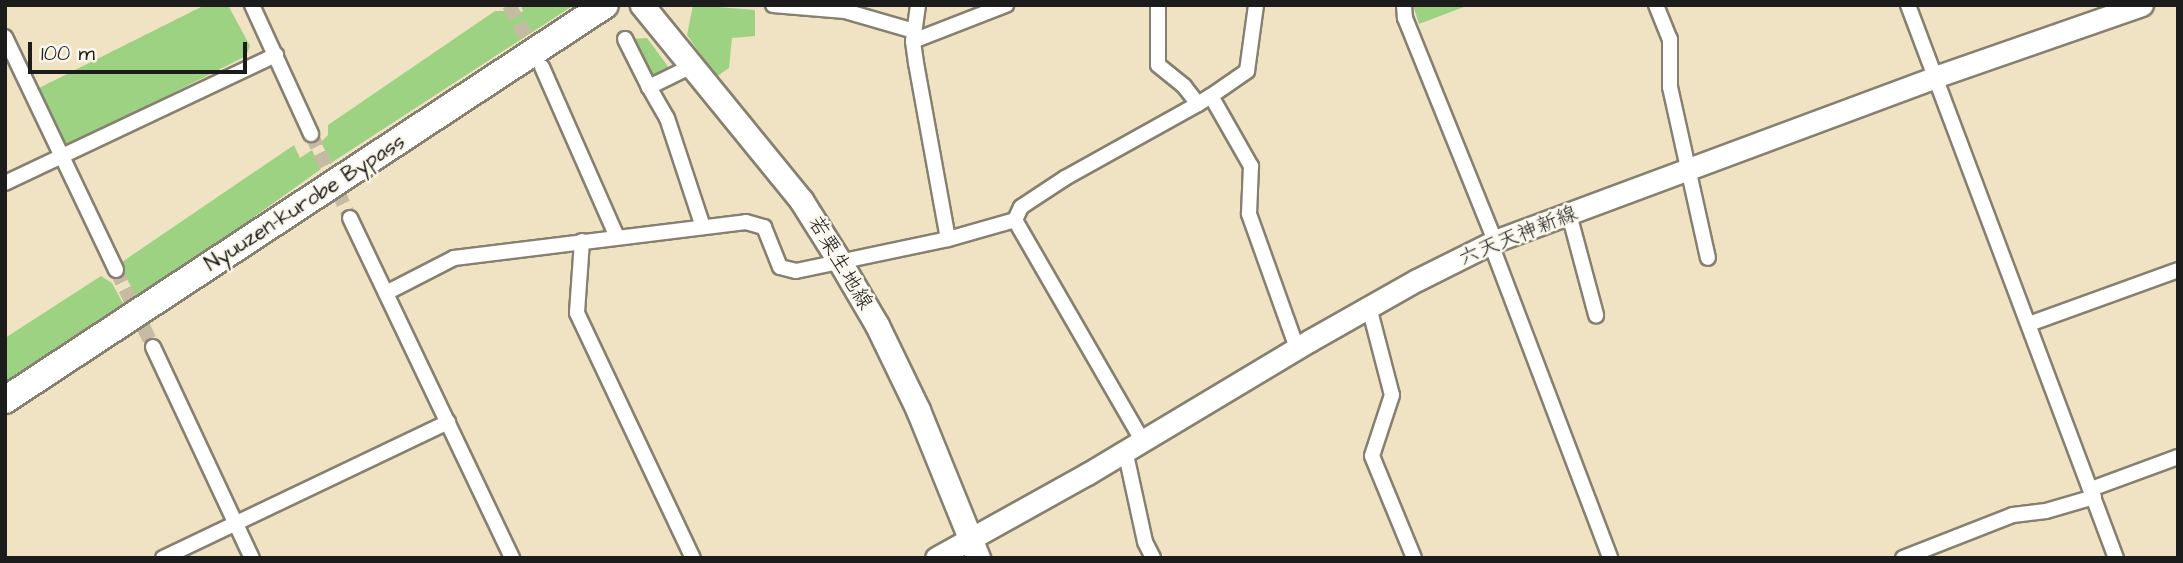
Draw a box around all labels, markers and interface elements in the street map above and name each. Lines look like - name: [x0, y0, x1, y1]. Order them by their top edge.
- scale bar: [32, 28, 250, 72]
- text: 100 m: [41, 39, 95, 68]
- street label: Nyuuzen-kurobe Bypass: [200, 129, 410, 277]
- street label: 六天天神新線: [1455, 201, 1581, 271]
- street label: 若栗生地線: [802, 212, 878, 314]

